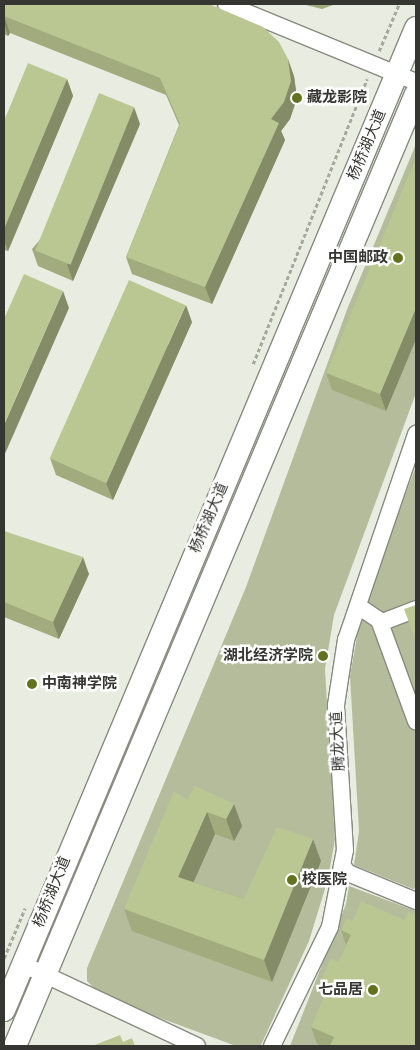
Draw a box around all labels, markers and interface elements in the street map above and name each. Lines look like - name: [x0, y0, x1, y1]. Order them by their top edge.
- place label: 藏龙影院: [307, 89, 367, 107]
- marker: 藏龙影院: [291, 92, 303, 104]
- street label: 杨桥湖大道: [344, 107, 390, 183]
- place label: 中国邮政: [328, 249, 388, 267]
- marker: 中国邮政: [392, 252, 404, 264]
- street label: 杨桥湖大道: [186, 480, 232, 556]
- place label: 湖北经济学院: [223, 647, 313, 665]
- marker: 湖北经济学院: [317, 650, 329, 662]
- place label: 中南神学院: [42, 675, 117, 693]
- marker: 中南神学院: [26, 678, 38, 690]
- street label: 腾龙大道: [327, 711, 349, 771]
- street label: 杨桥湖大道: [30, 854, 74, 930]
- place label: 校医院: [302, 871, 347, 889]
- marker: 校医院: [286, 874, 298, 886]
- place label: 七品居: [318, 981, 363, 999]
- marker: 七品居: [367, 984, 379, 996]

